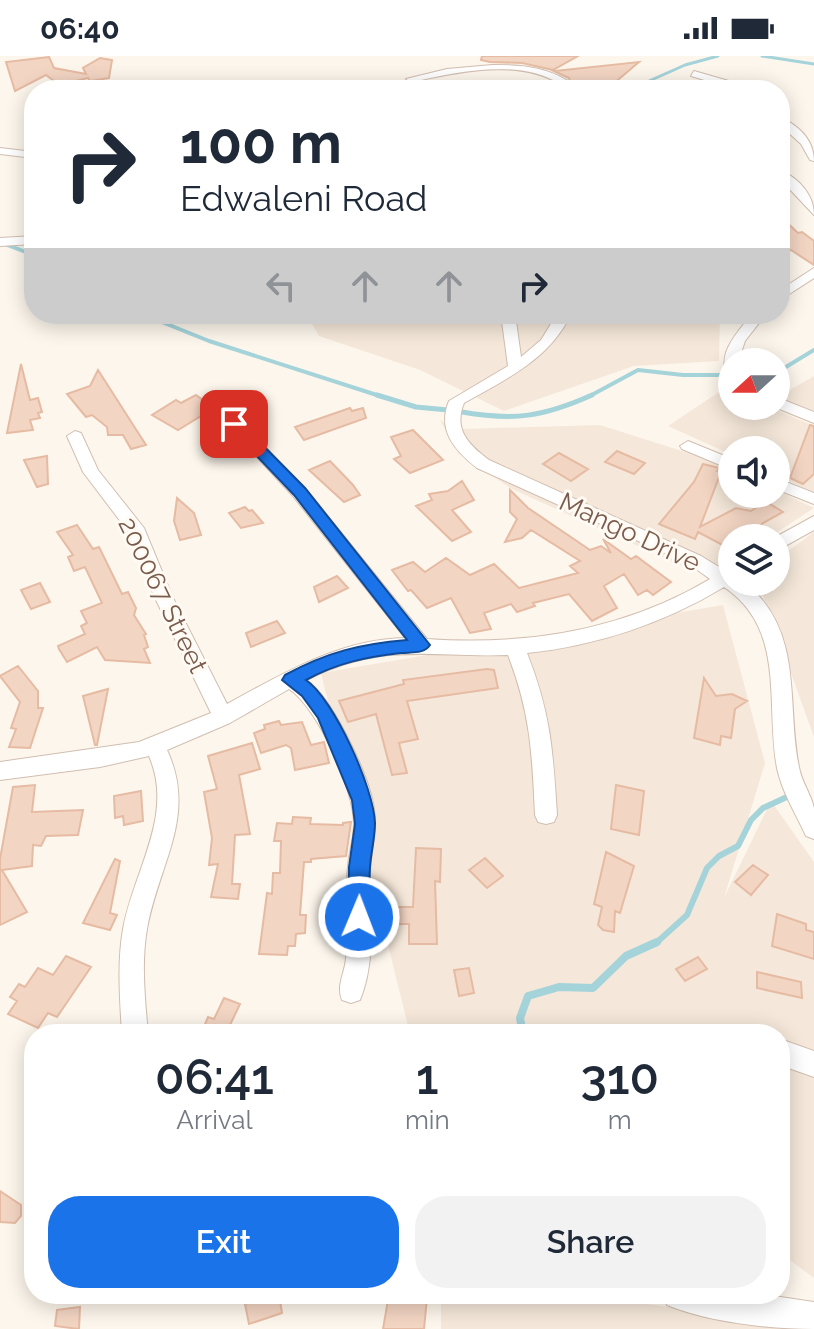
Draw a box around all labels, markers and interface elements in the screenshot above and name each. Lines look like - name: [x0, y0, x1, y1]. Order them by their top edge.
- text: 06:40: [40, 11, 120, 46]
- text: 100 m: [180, 110, 342, 176]
- icon: right: [48, 112, 152, 216]
- text: Edwaleni Road: [180, 177, 428, 219]
- icon: left: [259, 264, 303, 308]
- icon: ahead: [343, 264, 387, 308]
- icon: ahead: [427, 264, 471, 308]
- icon: right: [511, 264, 555, 308]
- north arrow: [718, 348, 790, 420]
- map controls: [718, 348, 790, 596]
- pin: [200, 390, 268, 458]
- icon: arrive: [212, 402, 256, 446]
- button: sound: [718, 436, 790, 508]
- street label: Mango Drive: [555, 486, 705, 578]
- street label: 200067 Street: [112, 512, 214, 678]
- button: layers: [718, 524, 790, 596]
- position arrow: [317, 875, 401, 959]
- text: 06:41: [155, 1049, 274, 1105]
- text: 1: [416, 1049, 439, 1105]
- text: 310: [581, 1049, 659, 1105]
- text: Arrival: [176, 1105, 253, 1135]
- text: min: [405, 1105, 450, 1135]
- text: m: [608, 1105, 632, 1135]
- button: Exit: [48, 1196, 399, 1288]
- button: Share: [415, 1196, 766, 1288]

